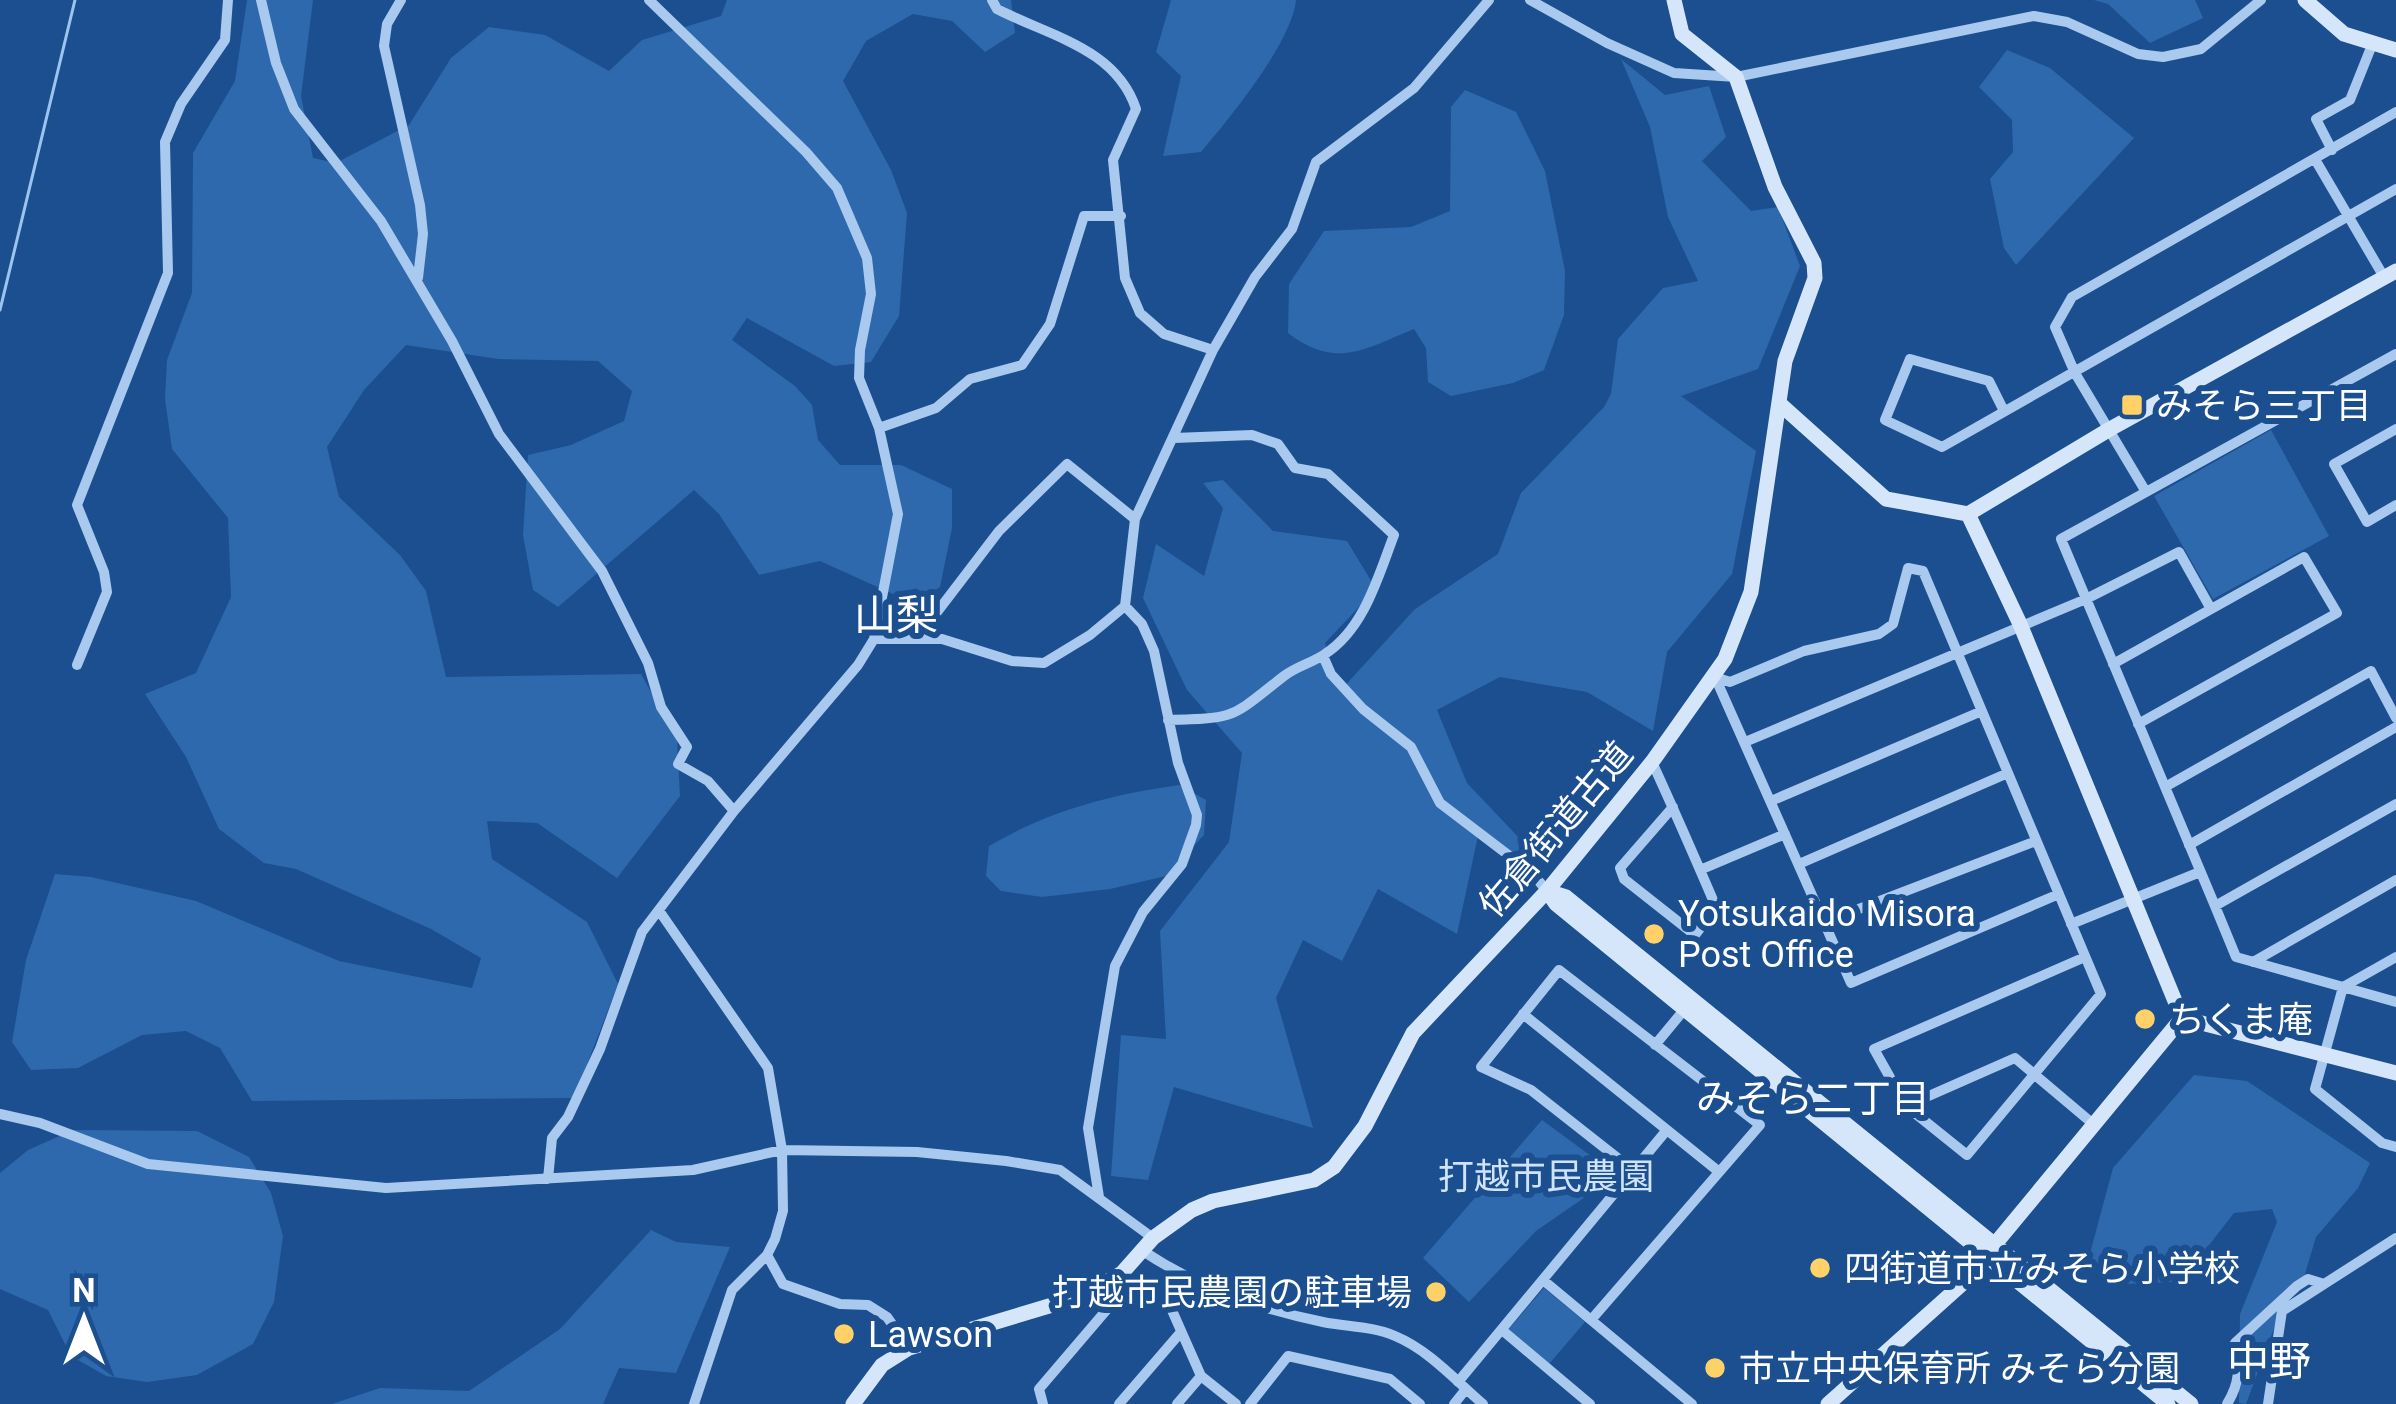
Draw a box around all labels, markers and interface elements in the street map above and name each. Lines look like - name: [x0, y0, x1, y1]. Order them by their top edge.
- place label: みそら三丁目: [2156, 385, 2372, 427]
- marker: みそら三丁目: [2119, 392, 2145, 418]
- district label: 山梨: [854, 591, 938, 640]
- street label: 佐倉街道古道: [1470, 733, 1641, 926]
- place label: Yotsukaido Misora Post Office: [1678, 893, 1976, 976]
- marker: Yotsukaido Misora Post Office: [1641, 921, 1667, 947]
- place label: ちくま庵: [2169, 999, 2313, 1041]
- marker: ちくま庵: [2132, 1006, 2158, 1032]
- district label: みそら二丁目: [1696, 1076, 1930, 1122]
- park label: 打越市民農園: [1438, 1156, 1654, 1198]
- place label: 四街道市立みそら小学校: [1844, 1248, 2240, 1290]
- marker: 四街道市立みそら小学校: [1807, 1255, 1833, 1281]
- north arrow: [24, 1260, 144, 1380]
- text: N: [72, 1271, 96, 1310]
- place label: 打越市民農園の駐車場: [1052, 1272, 1412, 1314]
- marker: 打越市民農園の駐車場: [1423, 1279, 1449, 1305]
- place label: Lawson: [868, 1314, 993, 1356]
- marker: Lawson: [831, 1321, 857, 1347]
- district label: 中野: [2227, 1337, 2311, 1386]
- place label: 市立中央保育所 みそら分園: [1739, 1348, 2180, 1390]
- marker: 市立中央保育所 みそら分園: [1702, 1355, 1728, 1381]

